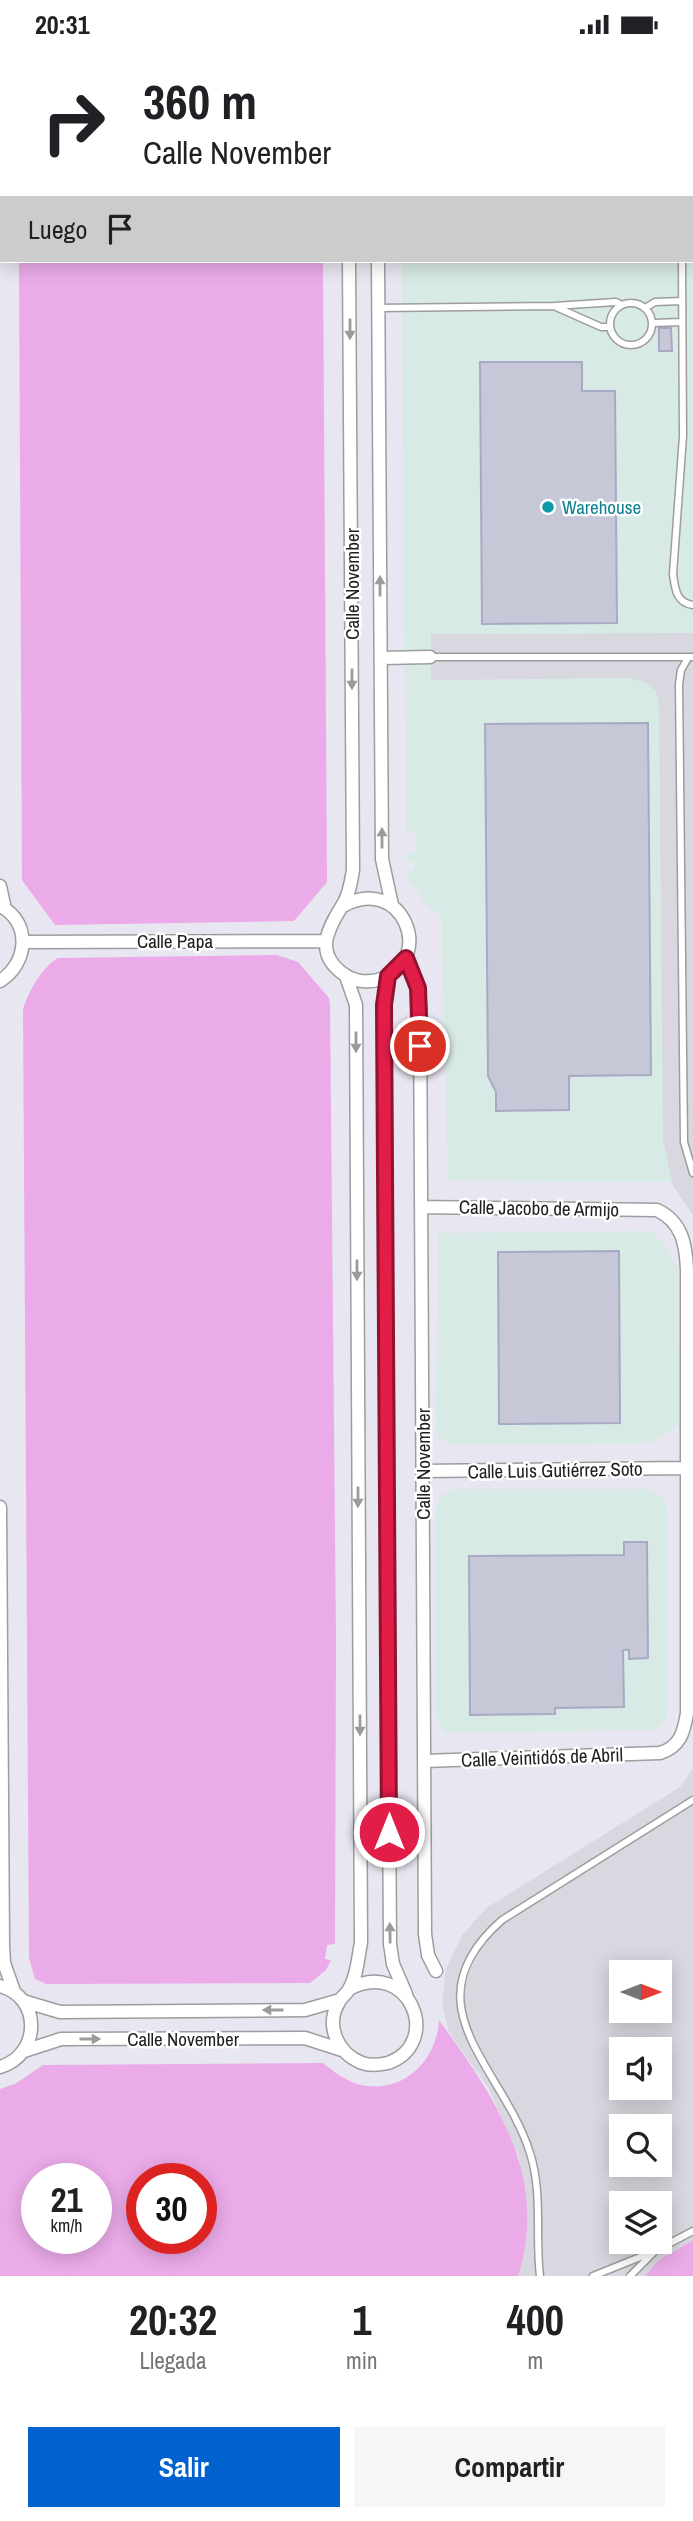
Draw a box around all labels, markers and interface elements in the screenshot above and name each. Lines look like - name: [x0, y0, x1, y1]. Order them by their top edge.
- text: 20:31: [35, 7, 90, 42]
- text: 360 m: [143, 68, 257, 134]
- icon: right: [28, 77, 119, 168]
- text: Calle November: [143, 131, 331, 174]
- icon: arrive: [101, 210, 139, 248]
- text: Luego: [28, 212, 87, 247]
- one-way arrow: [344, 318, 356, 340]
- place label: Warehouse: [562, 494, 641, 520]
- marker: Warehouse: [540, 499, 556, 515]
- street label: Calle November: [339, 527, 365, 640]
- one-way arrow: [374, 574, 386, 596]
- one-way arrow: [346, 668, 358, 690]
- one-way arrow: [376, 826, 388, 848]
- street label: Calle Papa: [137, 928, 213, 954]
- pin: [390, 1016, 450, 1076]
- icon: arrive: [401, 1027, 439, 1065]
- one-way arrow: [350, 1031, 362, 1053]
- street label: Calle Jacobo de Armijo: [459, 1194, 619, 1222]
- one-way arrow: [351, 1259, 363, 1281]
- street label: Calle November: [410, 1407, 436, 1520]
- street label: Calle Luis Gutiérrez Soto: [467, 1455, 643, 1485]
- one-way arrow: [352, 1486, 364, 1508]
- one-way arrow: [354, 1714, 365, 1736]
- street label: Calle Veintidós de Abril: [461, 1741, 623, 1773]
- position arrow: [352, 1795, 426, 1869]
- one-way arrow: [384, 1922, 395, 1944]
- north arrow: [609, 1960, 672, 2023]
- map controls: [609, 1960, 672, 2254]
- one-way arrow: [262, 2005, 284, 2016]
- street label: Calle November: [127, 2026, 240, 2052]
- one-way arrow: [80, 2033, 102, 2045]
- button: sound: [609, 2037, 672, 2100]
- button: search: [609, 2114, 672, 2177]
- speed limit sign: 30: [126, 2163, 217, 2254]
- text: 21: [51, 2176, 82, 2223]
- button: layers: [609, 2191, 672, 2254]
- text: km/h: [51, 2213, 83, 2238]
- text: 20:32: [129, 2292, 217, 2348]
- text: 1: [352, 2292, 371, 2348]
- text: 400: [507, 2292, 564, 2348]
- text: Llegada: [139, 2345, 207, 2376]
- text: min: [346, 2345, 378, 2376]
- text: m: [527, 2345, 543, 2376]
- button: Salir: [28, 2427, 340, 2507]
- button: Compartir: [354, 2427, 665, 2507]

